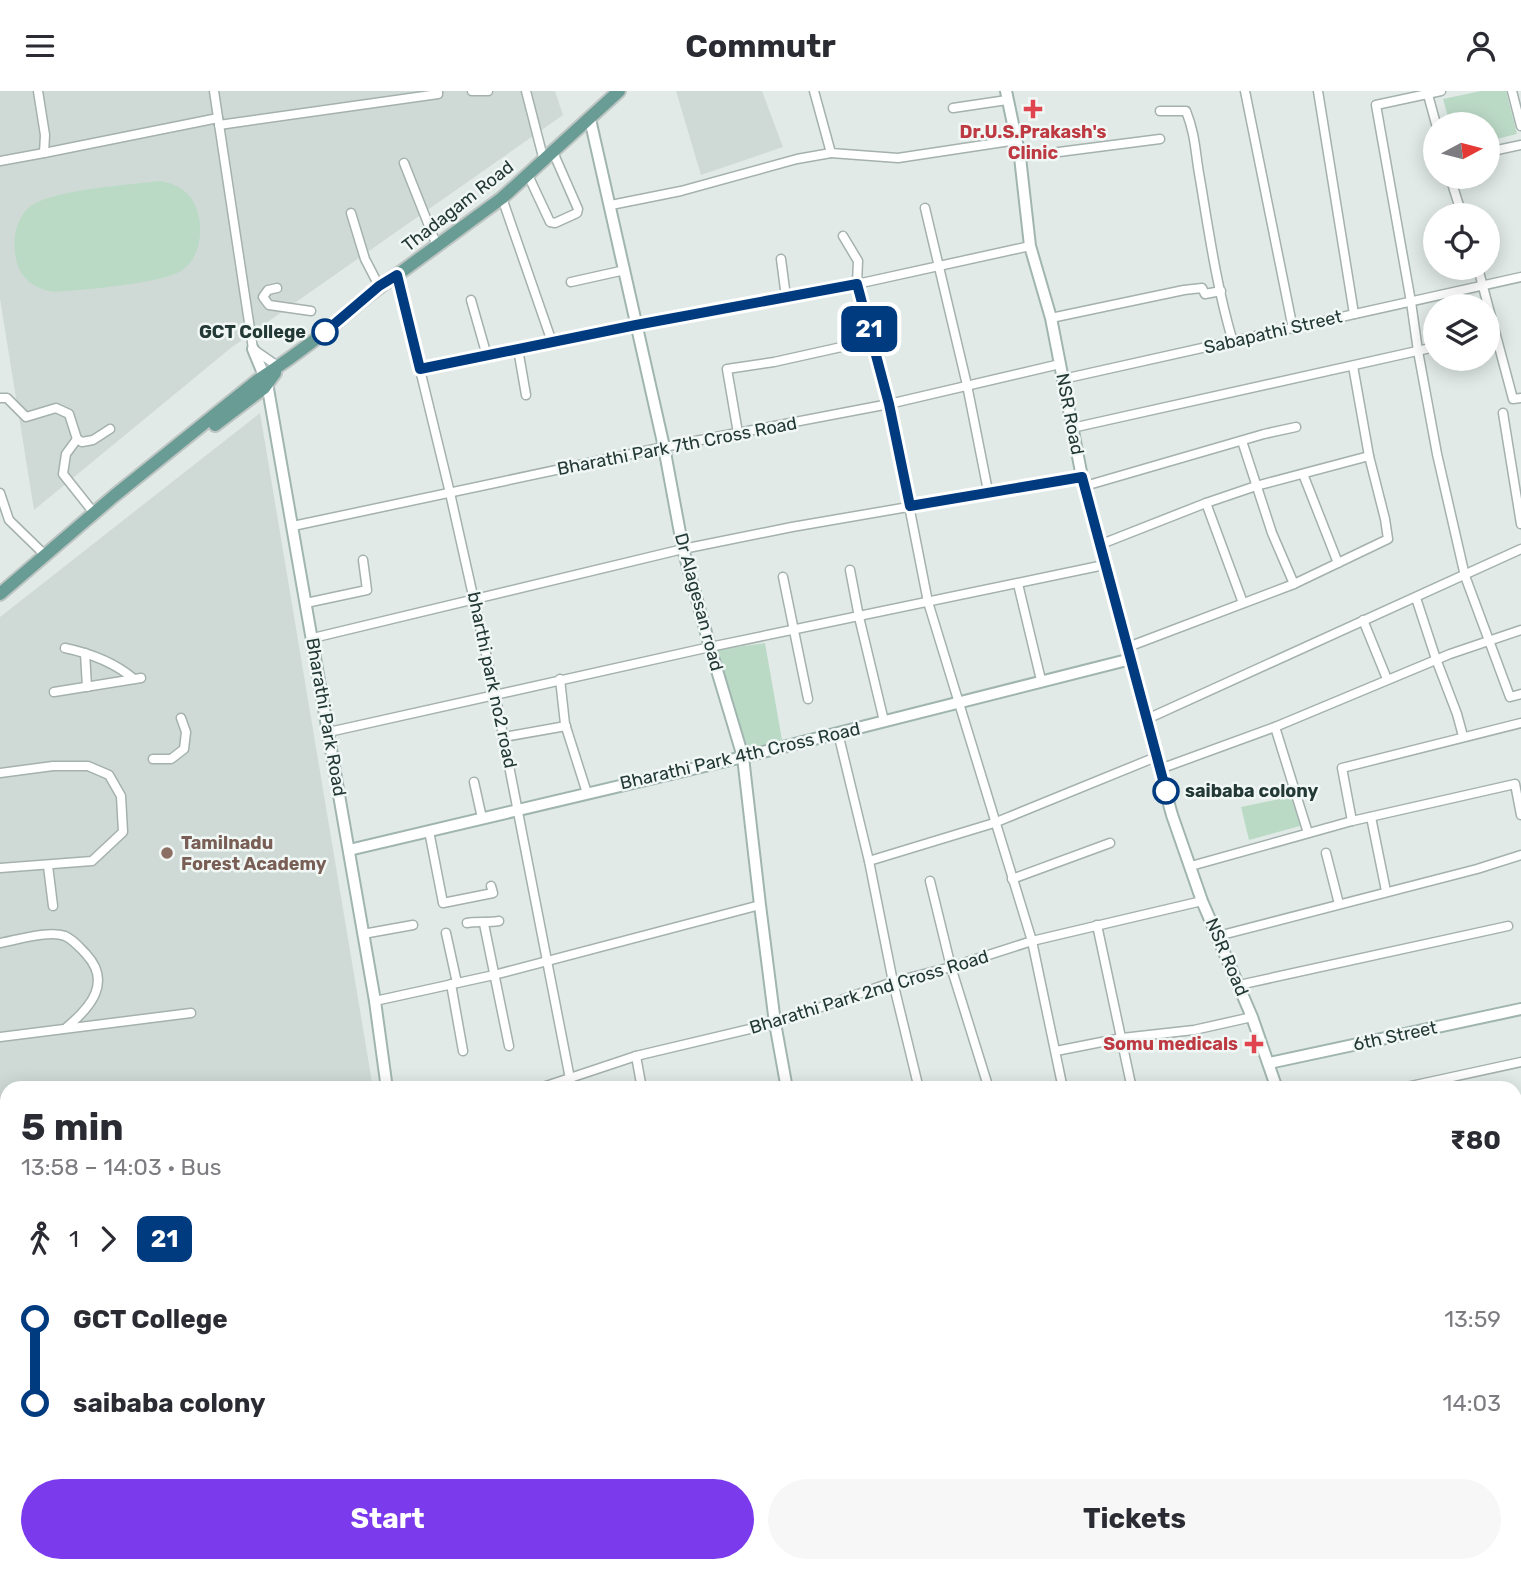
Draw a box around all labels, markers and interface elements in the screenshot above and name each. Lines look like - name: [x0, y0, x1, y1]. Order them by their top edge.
- icon: menu: [21, 27, 59, 65]
- text: Commutr: [685, 27, 836, 65]
- icon: person: [1462, 27, 1500, 65]
- marker: Dr.U.S.Prakash's Clinic: [1023, 99, 1043, 119]
- north arrow: [1423, 112, 1500, 189]
- map controls: [1423, 112, 1500, 371]
- place label: Dr.U.S.Prakash's Clinic: [960, 121, 1106, 164]
- street label: Thadagam Road: [398, 156, 518, 256]
- button: locate: [1423, 203, 1500, 280]
- button: layers: [1423, 294, 1500, 371]
- street label: Sabapathi Street: [1202, 305, 1344, 359]
- line badge: 21: [838, 306, 900, 352]
- text: 21: [855, 315, 883, 343]
- marker: GCT College: [312, 319, 338, 345]
- place label: GCT College: [199, 321, 306, 343]
- street label: NSR Road: [1051, 371, 1089, 457]
- street label: Bharathi Park 7th Cross Road: [555, 412, 799, 480]
- street label: Dr Alagesan road: [670, 531, 728, 673]
- street label: bharthi park no2 road: [463, 590, 521, 770]
- street label: Bharathi Park Road: [301, 636, 351, 798]
- street label: Bharathi Park 4th Cross Road: [618, 718, 862, 794]
- marker: saibaba colony: [1153, 778, 1179, 804]
- place label: saibaba colony: [1185, 780, 1319, 802]
- place label: Tamilnadu Forest Academy: [181, 832, 327, 875]
- marker: Tamilnadu Forest Academy: [159, 845, 175, 861]
- street label: NSR Road: [1201, 915, 1253, 999]
- street label: Bharathi Park 2nd Cross Road: [747, 945, 991, 1039]
- street label: 6th Street: [1351, 1016, 1439, 1056]
- place label: Somu medicals: [1103, 1033, 1238, 1055]
- marker: Somu medicals: [1244, 1034, 1264, 1054]
- text: 5 min: [21, 1104, 124, 1150]
- text: ₹80: [1450, 1125, 1501, 1156]
- text: 13:58 – 14:03 · Bus: [21, 1153, 222, 1181]
- icon: walk: [21, 1220, 59, 1258]
- icon: forward: [89, 1220, 127, 1258]
- text: 1: [69, 1225, 79, 1253]
- text: 21: [151, 1225, 178, 1253]
- text: GCT College: [73, 1304, 228, 1335]
- text: 13:59: [1444, 1305, 1501, 1333]
- text: saibaba colony: [73, 1388, 266, 1419]
- text: 14:03: [1443, 1389, 1501, 1417]
- button: Start: [21, 1479, 754, 1559]
- button: Tickets: [768, 1479, 1501, 1559]

